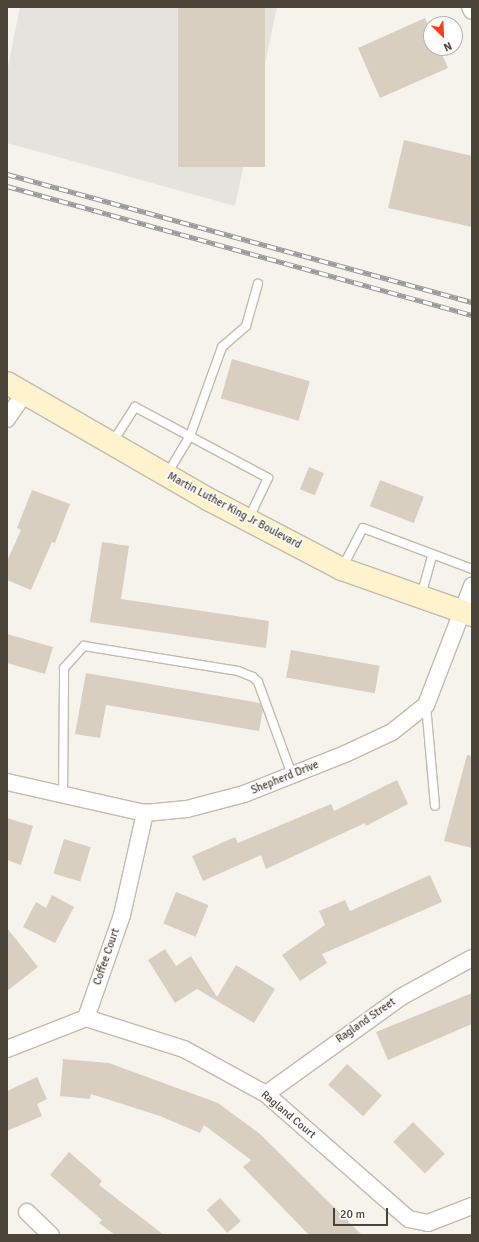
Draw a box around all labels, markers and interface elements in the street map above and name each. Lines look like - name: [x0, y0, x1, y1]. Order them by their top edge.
- north arrow: [423, 16, 463, 56]
- text: N: [442, 39, 454, 54]
- street label: Martin Luther King Jr Boulevard: [165, 470, 303, 552]
- street label: Shepherd Drive: [249, 758, 321, 798]
- street label: Coffee Court: [91, 927, 123, 987]
- street label: Ragland Street: [334, 996, 398, 1046]
- street label: Ragland Court: [258, 1088, 318, 1142]
- scale bar: [335, 1200, 390, 1226]
- text: 20 m: [340, 1207, 365, 1222]

